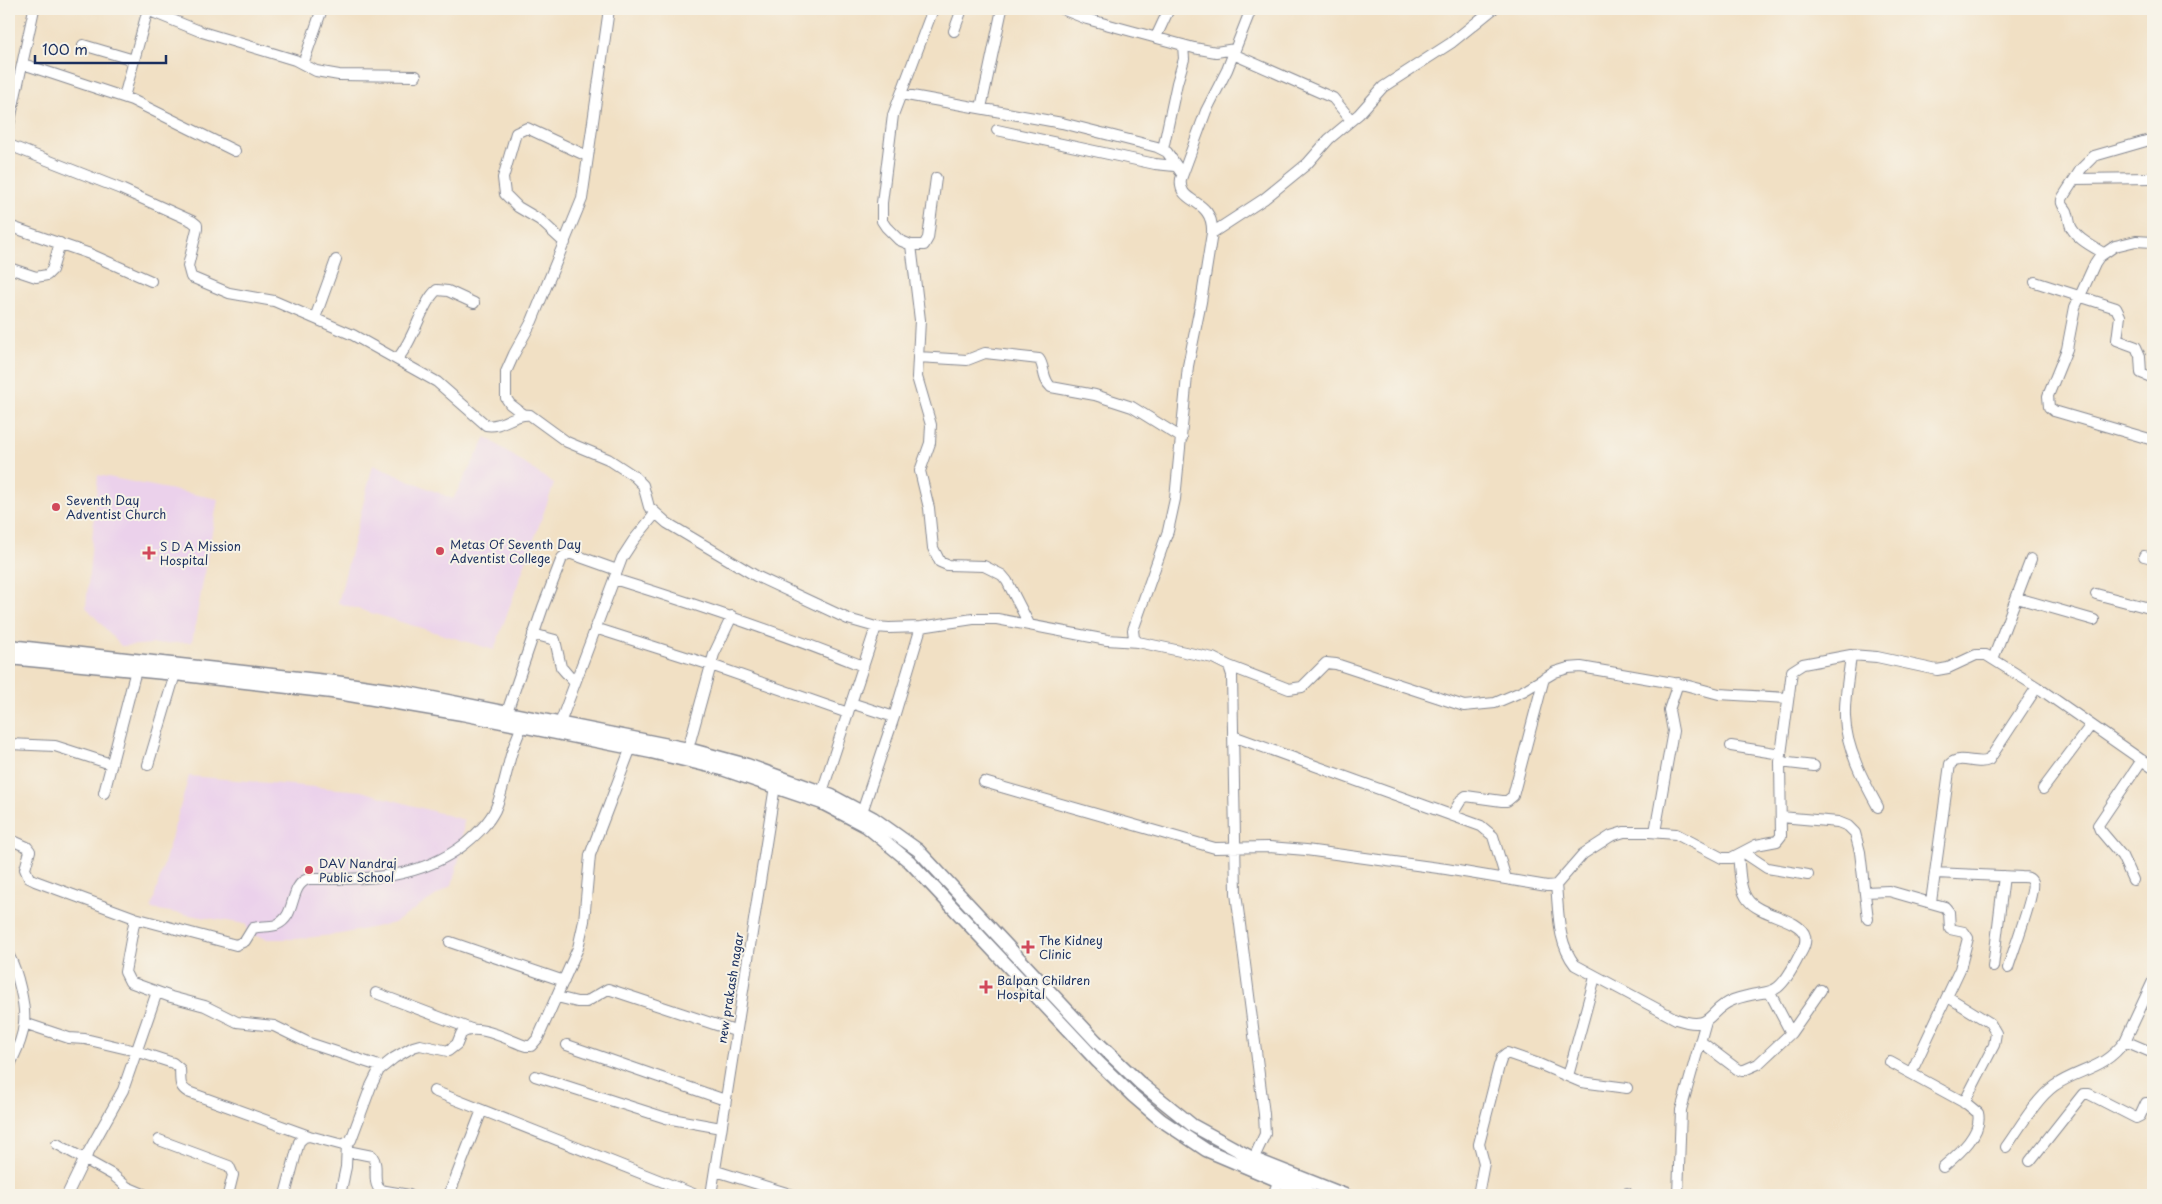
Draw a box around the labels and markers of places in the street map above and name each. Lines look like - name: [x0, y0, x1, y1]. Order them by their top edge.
- place label: Seventh Day Adventist Church: [66, 491, 166, 523]
- marker: Seventh Day Adventist Church: [50, 501, 62, 513]
- place label: Metas Of Seventh Day Adventist College: [450, 535, 581, 567]
- place label: S D A Mission Hospital: [160, 537, 241, 569]
- marker: Metas Of Seventh Day Adventist College: [434, 545, 446, 557]
- marker: S D A Mission Hospital: [142, 546, 156, 560]
- place label: DAV Nandraj Public School: [319, 854, 397, 886]
- marker: DAV Nandraj Public School: [303, 864, 315, 876]
- place label: The Kidney Clinic: [1039, 931, 1103, 963]
- marker: The Kidney Clinic: [1021, 940, 1035, 954]
- place label: Balpan Children Hospital: [997, 971, 1090, 1003]
- marker: Balpan Children Hospital: [979, 980, 993, 994]

